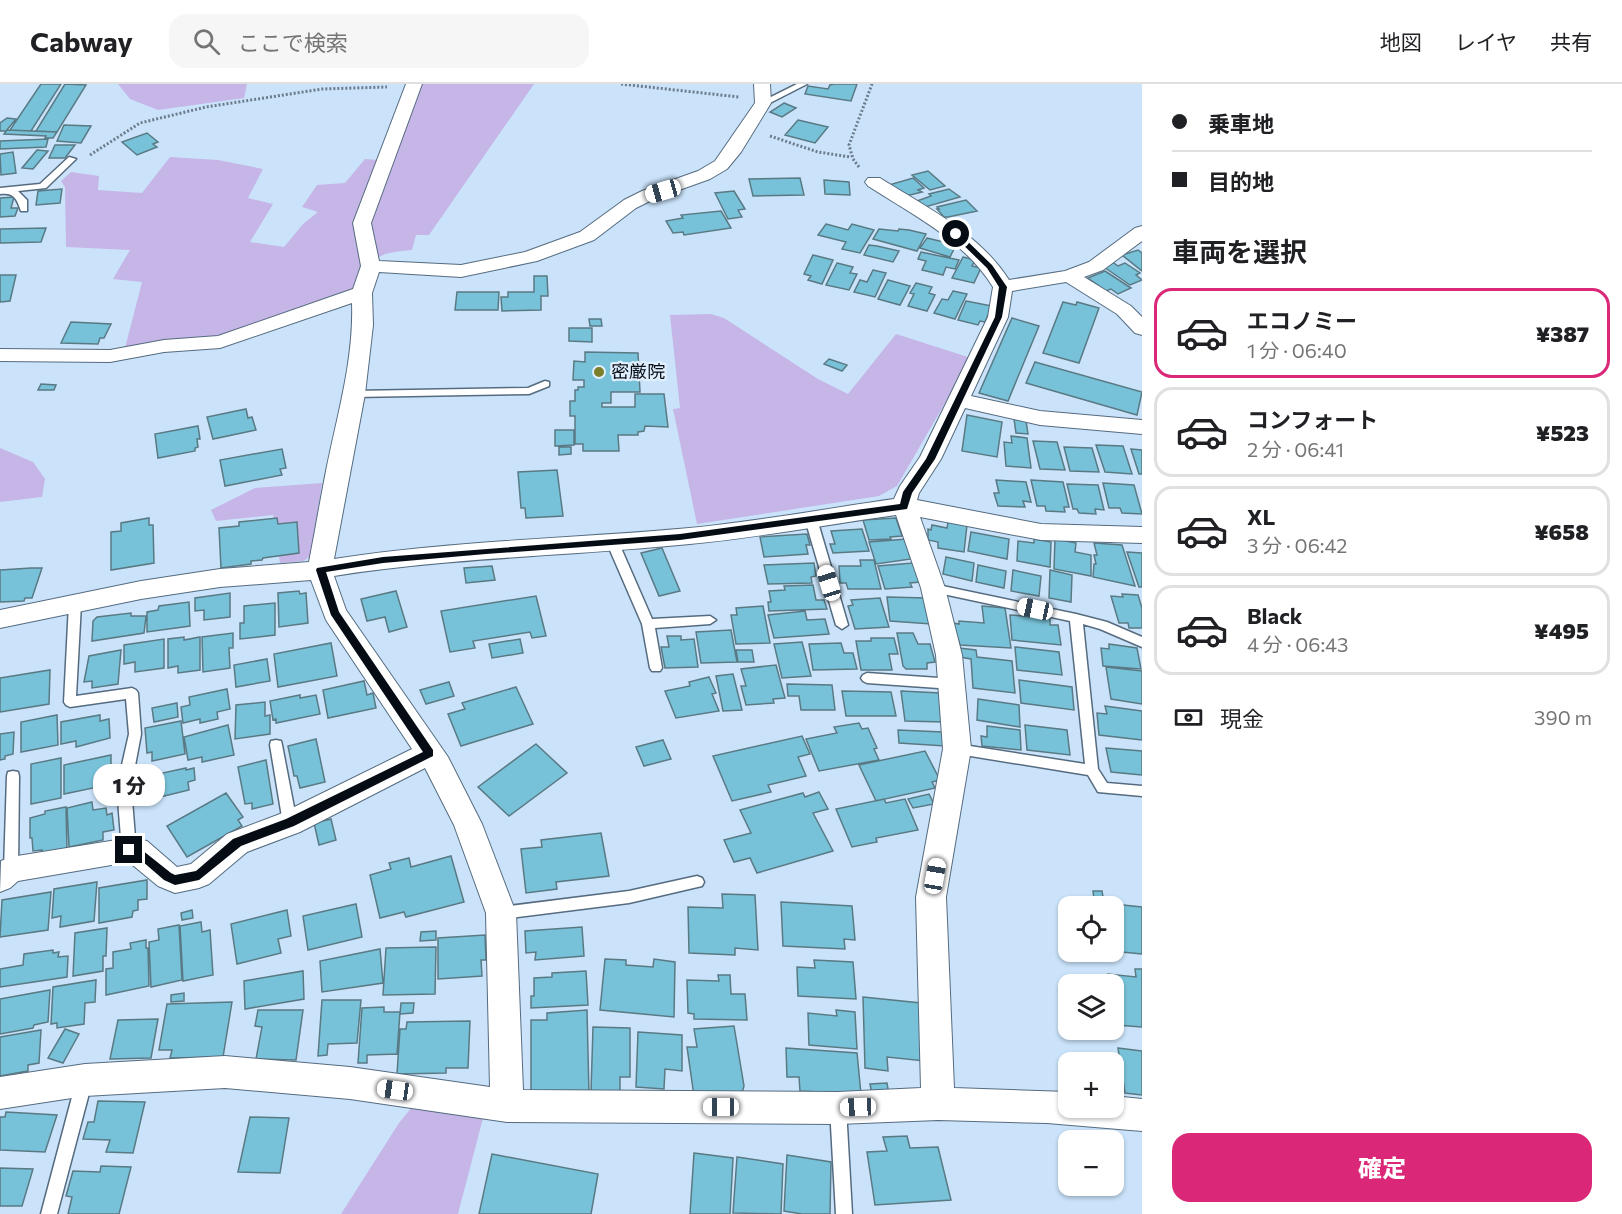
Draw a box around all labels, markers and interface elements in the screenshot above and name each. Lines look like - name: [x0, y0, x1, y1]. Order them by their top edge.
- search box: [169, 14, 589, 68]
- text: Cabway: [30, 24, 133, 58]
- icon: search: [190, 25, 223, 58]
- text: ここで検索: [238, 29, 348, 56]
- text: 地図: [1380, 29, 1422, 54]
- text: レイヤ: [1455, 29, 1517, 54]
- text: 共有: [1550, 29, 1592, 54]
- text: 乗車地: [1208, 110, 1274, 137]
- text: 目的地: [1208, 168, 1274, 195]
- car: [643, 177, 683, 205]
- route start: [942, 220, 969, 247]
- text: 車両を選択: [1172, 235, 1307, 268]
- icon: car: [1175, 306, 1229, 360]
- text: エコノミー: [1247, 307, 1357, 334]
- text: ¥387: [1536, 320, 1589, 347]
- text: 1 分 · 06:40: [1247, 338, 1347, 362]
- place label: 密厳院: [611, 360, 665, 382]
- marker: 密厳院: [592, 365, 606, 379]
- icon: car: [1175, 405, 1229, 459]
- text: コンフォート: [1247, 406, 1378, 433]
- text: ¥523: [1536, 419, 1589, 446]
- text: 2 分 · 06:41: [1247, 437, 1344, 461]
- text: XL: [1247, 503, 1275, 530]
- icon: car: [1175, 504, 1229, 558]
- text: ¥658: [1534, 518, 1589, 545]
- text: 3 分 · 06:42: [1247, 533, 1347, 557]
- car: [815, 563, 843, 603]
- car: [1016, 596, 1054, 622]
- text: Black: [1247, 602, 1302, 629]
- icon: car: [1175, 603, 1229, 657]
- text: ¥495: [1534, 617, 1589, 644]
- text: 4 分 · 06:43: [1247, 632, 1349, 656]
- icon: cash: [1172, 701, 1205, 734]
- text: 現金: [1220, 705, 1264, 732]
- text: 390 m: [1534, 705, 1592, 729]
- callout: 1 分: [93, 763, 165, 805]
- text: 1 分: [112, 773, 146, 797]
- route end: [115, 836, 142, 863]
- car: [923, 857, 947, 895]
- map controls: [1058, 896, 1124, 1196]
- button: locate: [1058, 896, 1124, 962]
- button: layers: [1058, 974, 1124, 1040]
- button: +: [1058, 1052, 1124, 1118]
- car: [376, 1079, 414, 1101]
- car: [840, 1097, 876, 1117]
- car: [703, 1098, 739, 1116]
- button: −: [1058, 1130, 1124, 1196]
- button: 確定: [1172, 1133, 1592, 1202]

